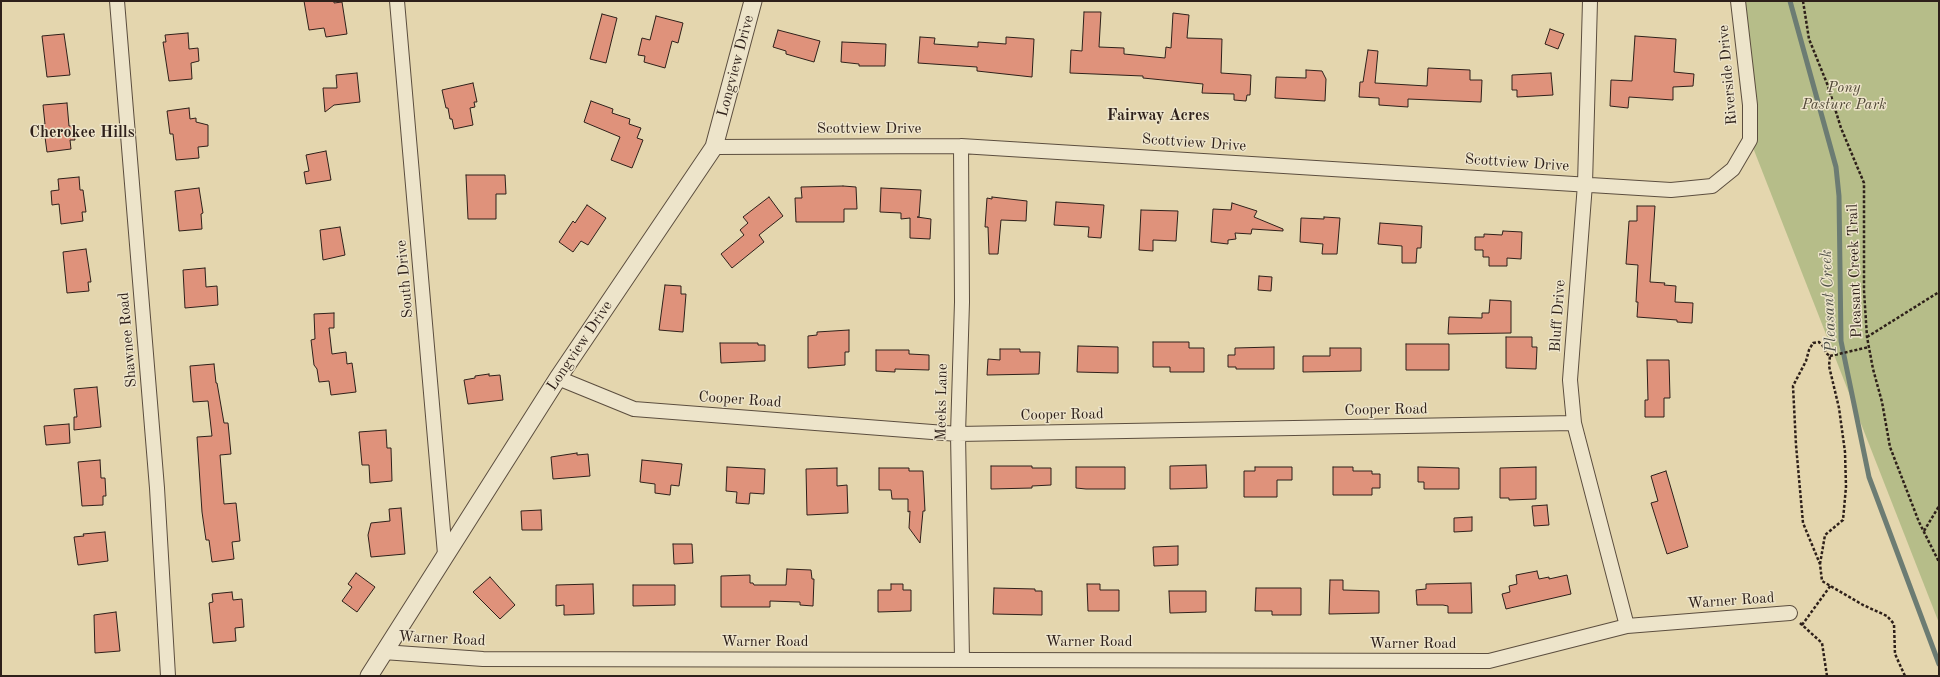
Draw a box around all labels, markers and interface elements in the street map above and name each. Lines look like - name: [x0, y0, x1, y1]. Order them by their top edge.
- street label: Longview Drive: [714, 13, 758, 119]
- street label: Riverside Drive: [1715, 24, 1741, 126]
- park label: Pony Pasture Park: [1802, 79, 1886, 114]
- district label: Fairway Acres: [1107, 106, 1209, 126]
- street label: Scottview Drive: [817, 120, 921, 138]
- district label: Cherokee Hills: [29, 123, 135, 143]
- street label: Scottview Drive: [1141, 130, 1247, 156]
- street label: Scottview Drive: [1464, 150, 1570, 176]
- street label: Pleasant Creek Trail: [1844, 204, 1866, 338]
- street label: South Drive: [393, 239, 417, 319]
- water label: Pleasant Creek: [1817, 249, 1841, 353]
- street label: Bluff Drive: [1546, 279, 1570, 353]
- street label: Shawnee Road: [115, 292, 141, 388]
- street label: Longview Drive: [543, 298, 617, 394]
- street label: Meeks Lane: [932, 363, 952, 441]
- street label: Cooper Road: [698, 388, 782, 412]
- street label: Cooper Road: [1344, 400, 1428, 420]
- street label: Cooper Road: [1020, 405, 1104, 425]
- street label: Warner Road: [1687, 589, 1775, 613]
- street label: Warner Road: [398, 628, 486, 650]
- street label: Warner Road: [721, 633, 809, 651]
- street label: Warner Road: [1045, 633, 1133, 651]
- street label: Warner Road: [1369, 635, 1457, 653]

